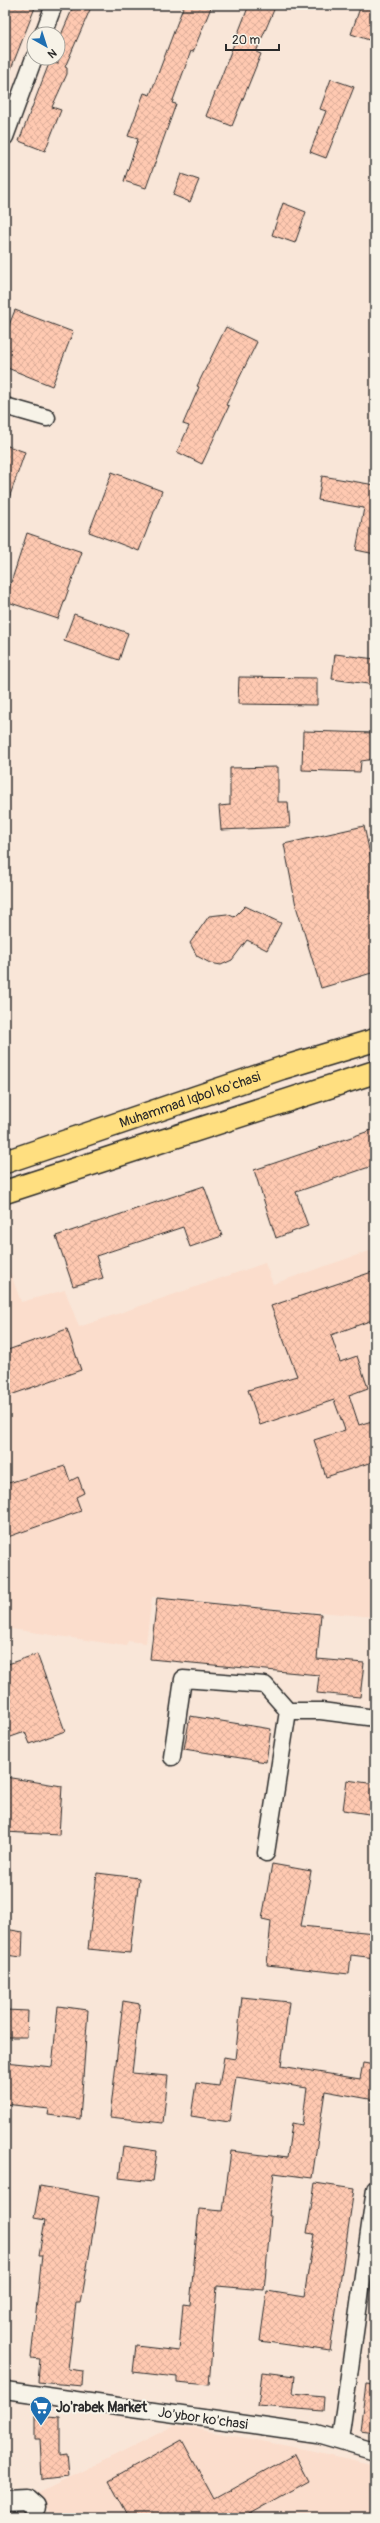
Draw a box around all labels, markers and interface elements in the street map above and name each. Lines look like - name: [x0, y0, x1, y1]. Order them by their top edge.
- north arrow: [26, 26, 66, 66]
- scale bar: [226, 26, 279, 52]
- text: 20 m: [232, 33, 261, 48]
- text: N: [45, 46, 59, 61]
- street label: Muhammad Iqbol ko'chasi: [117, 1067, 263, 1131]
- supermarket icon: Jo'rabek Market: [28, 2394, 54, 2427]
- place label: Jo'rabek Market: [56, 2399, 147, 2416]
- street label: Jo'ybor ko'chasi: [157, 2403, 250, 2433]

